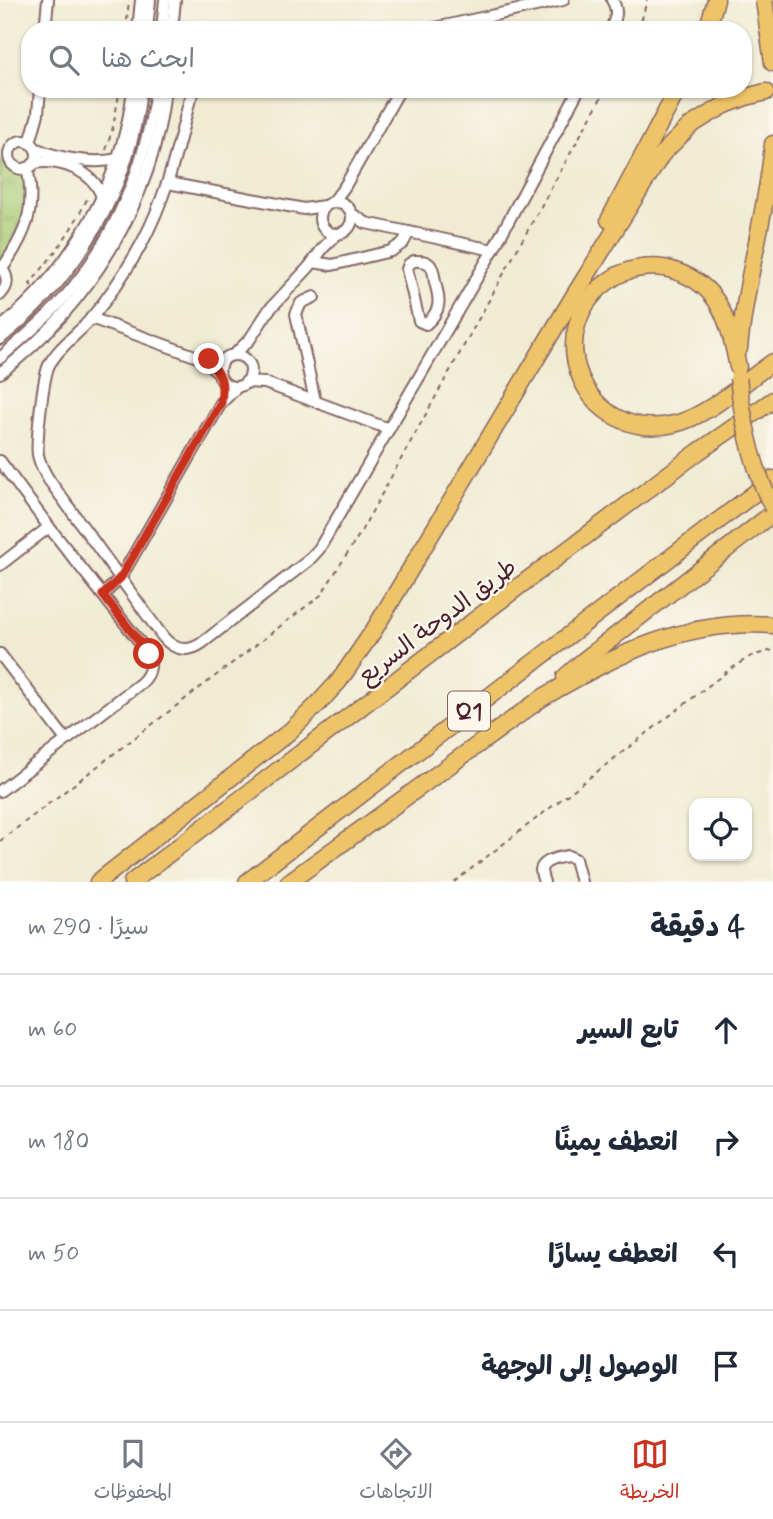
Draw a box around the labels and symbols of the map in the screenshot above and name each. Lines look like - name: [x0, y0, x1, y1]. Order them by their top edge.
- route end: [193, 343, 224, 374]
- street label: طريق الدوحة السريع: [352, 552, 524, 692]
- route start: [133, 638, 164, 669]
- road number: Q1: [448, 692, 490, 730]

